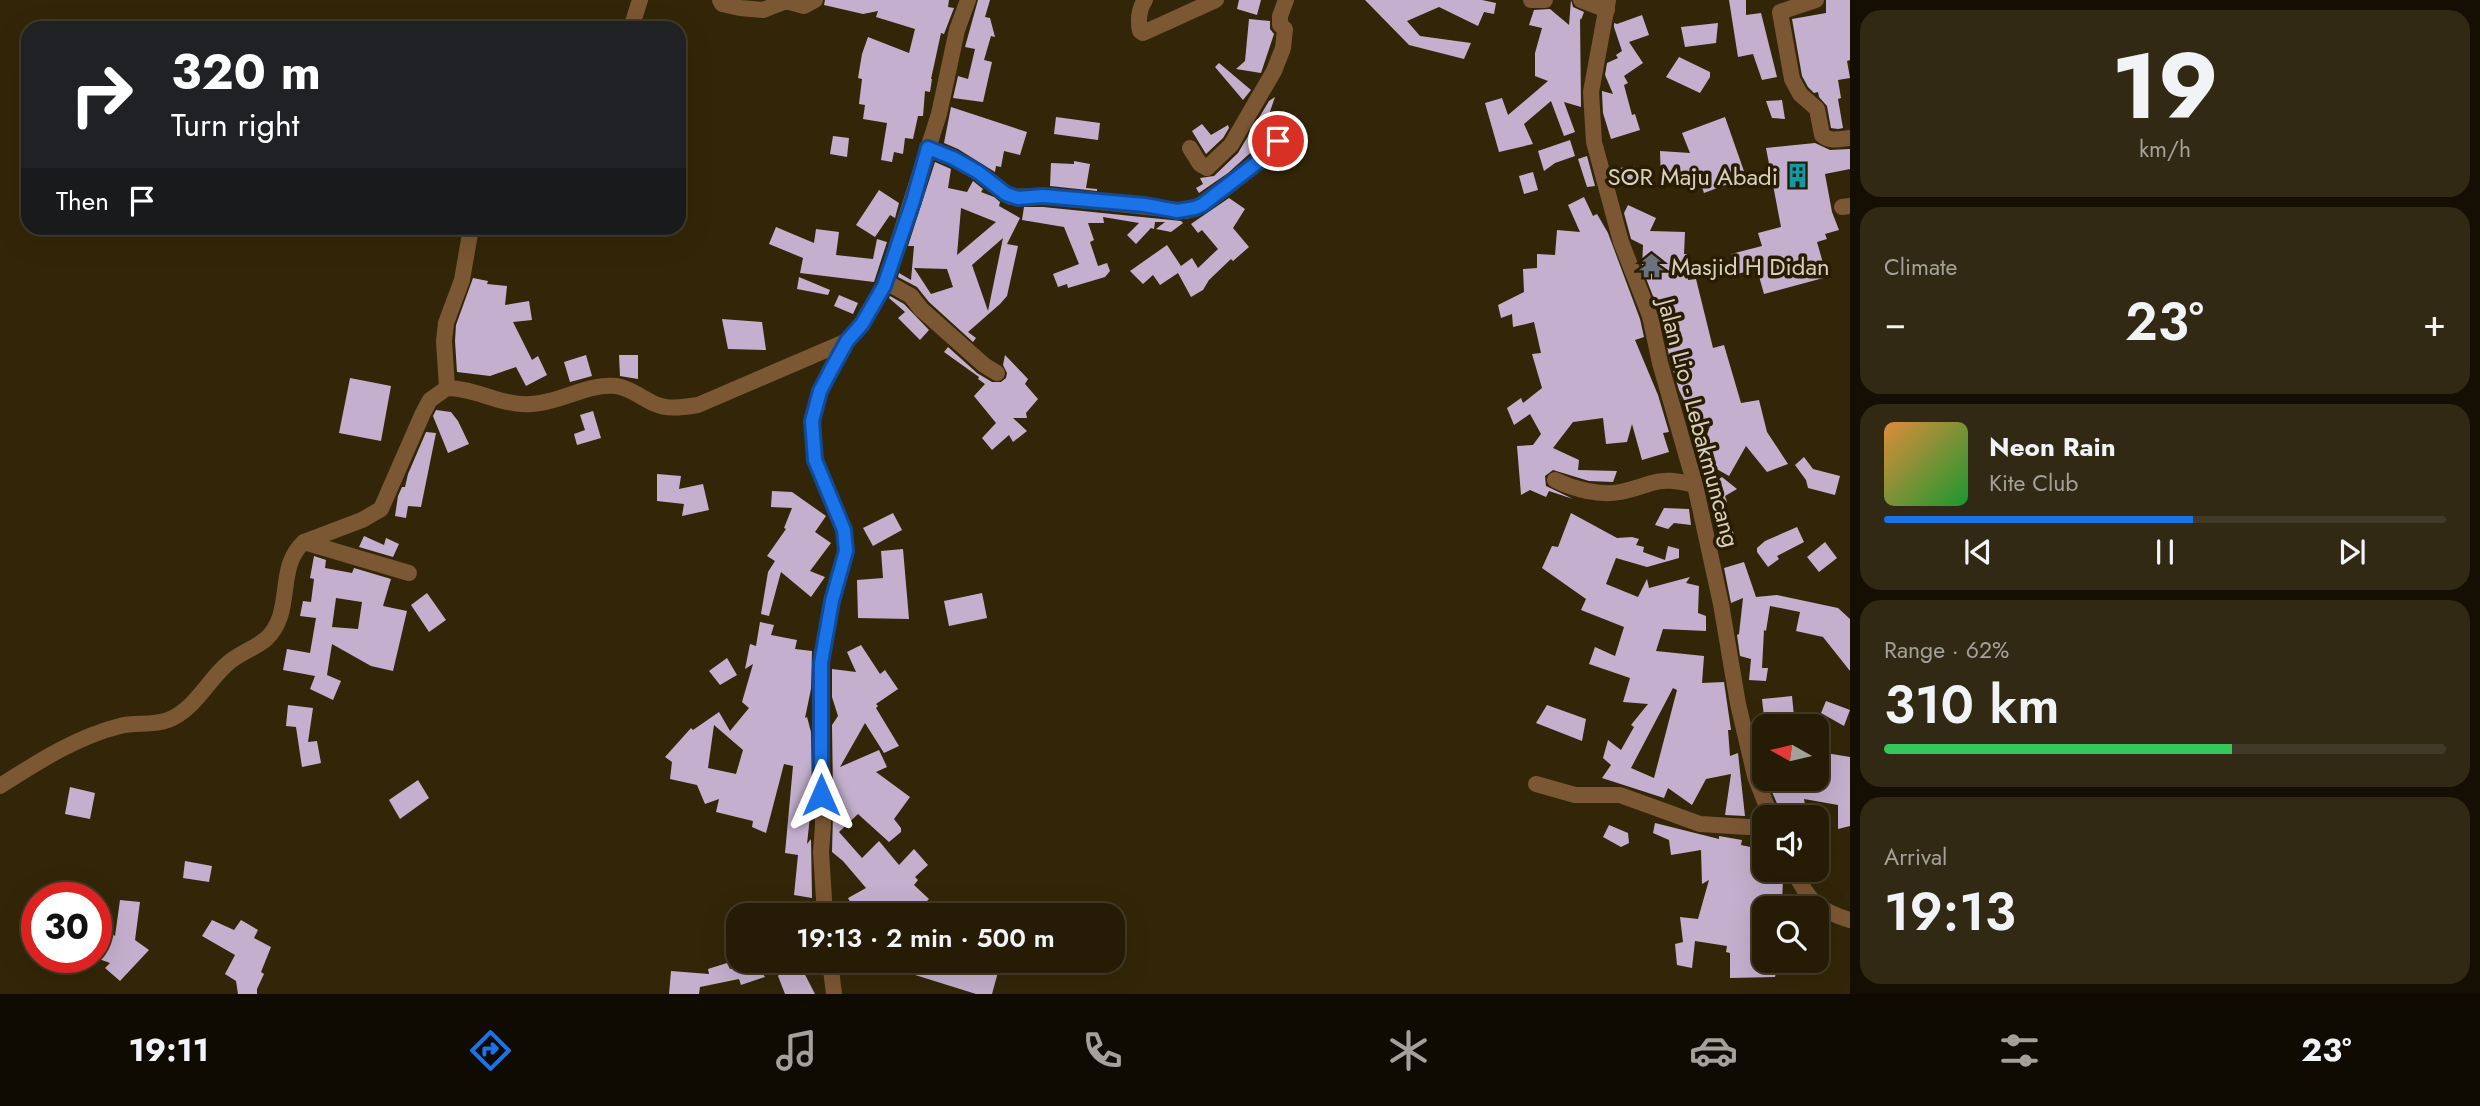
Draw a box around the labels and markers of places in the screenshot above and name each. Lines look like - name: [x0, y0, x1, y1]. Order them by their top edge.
- pin: [1248, 111, 1308, 171]
- place label: SOR Maju Abadi: [1607, 159, 1778, 194]
- building icon: SOR Maju Abadi: [1784, 162, 1812, 190]
- place label: Masjid H Didan: [1671, 249, 1830, 284]
- temple icon: Masjid H Didan: [1637, 252, 1665, 280]

